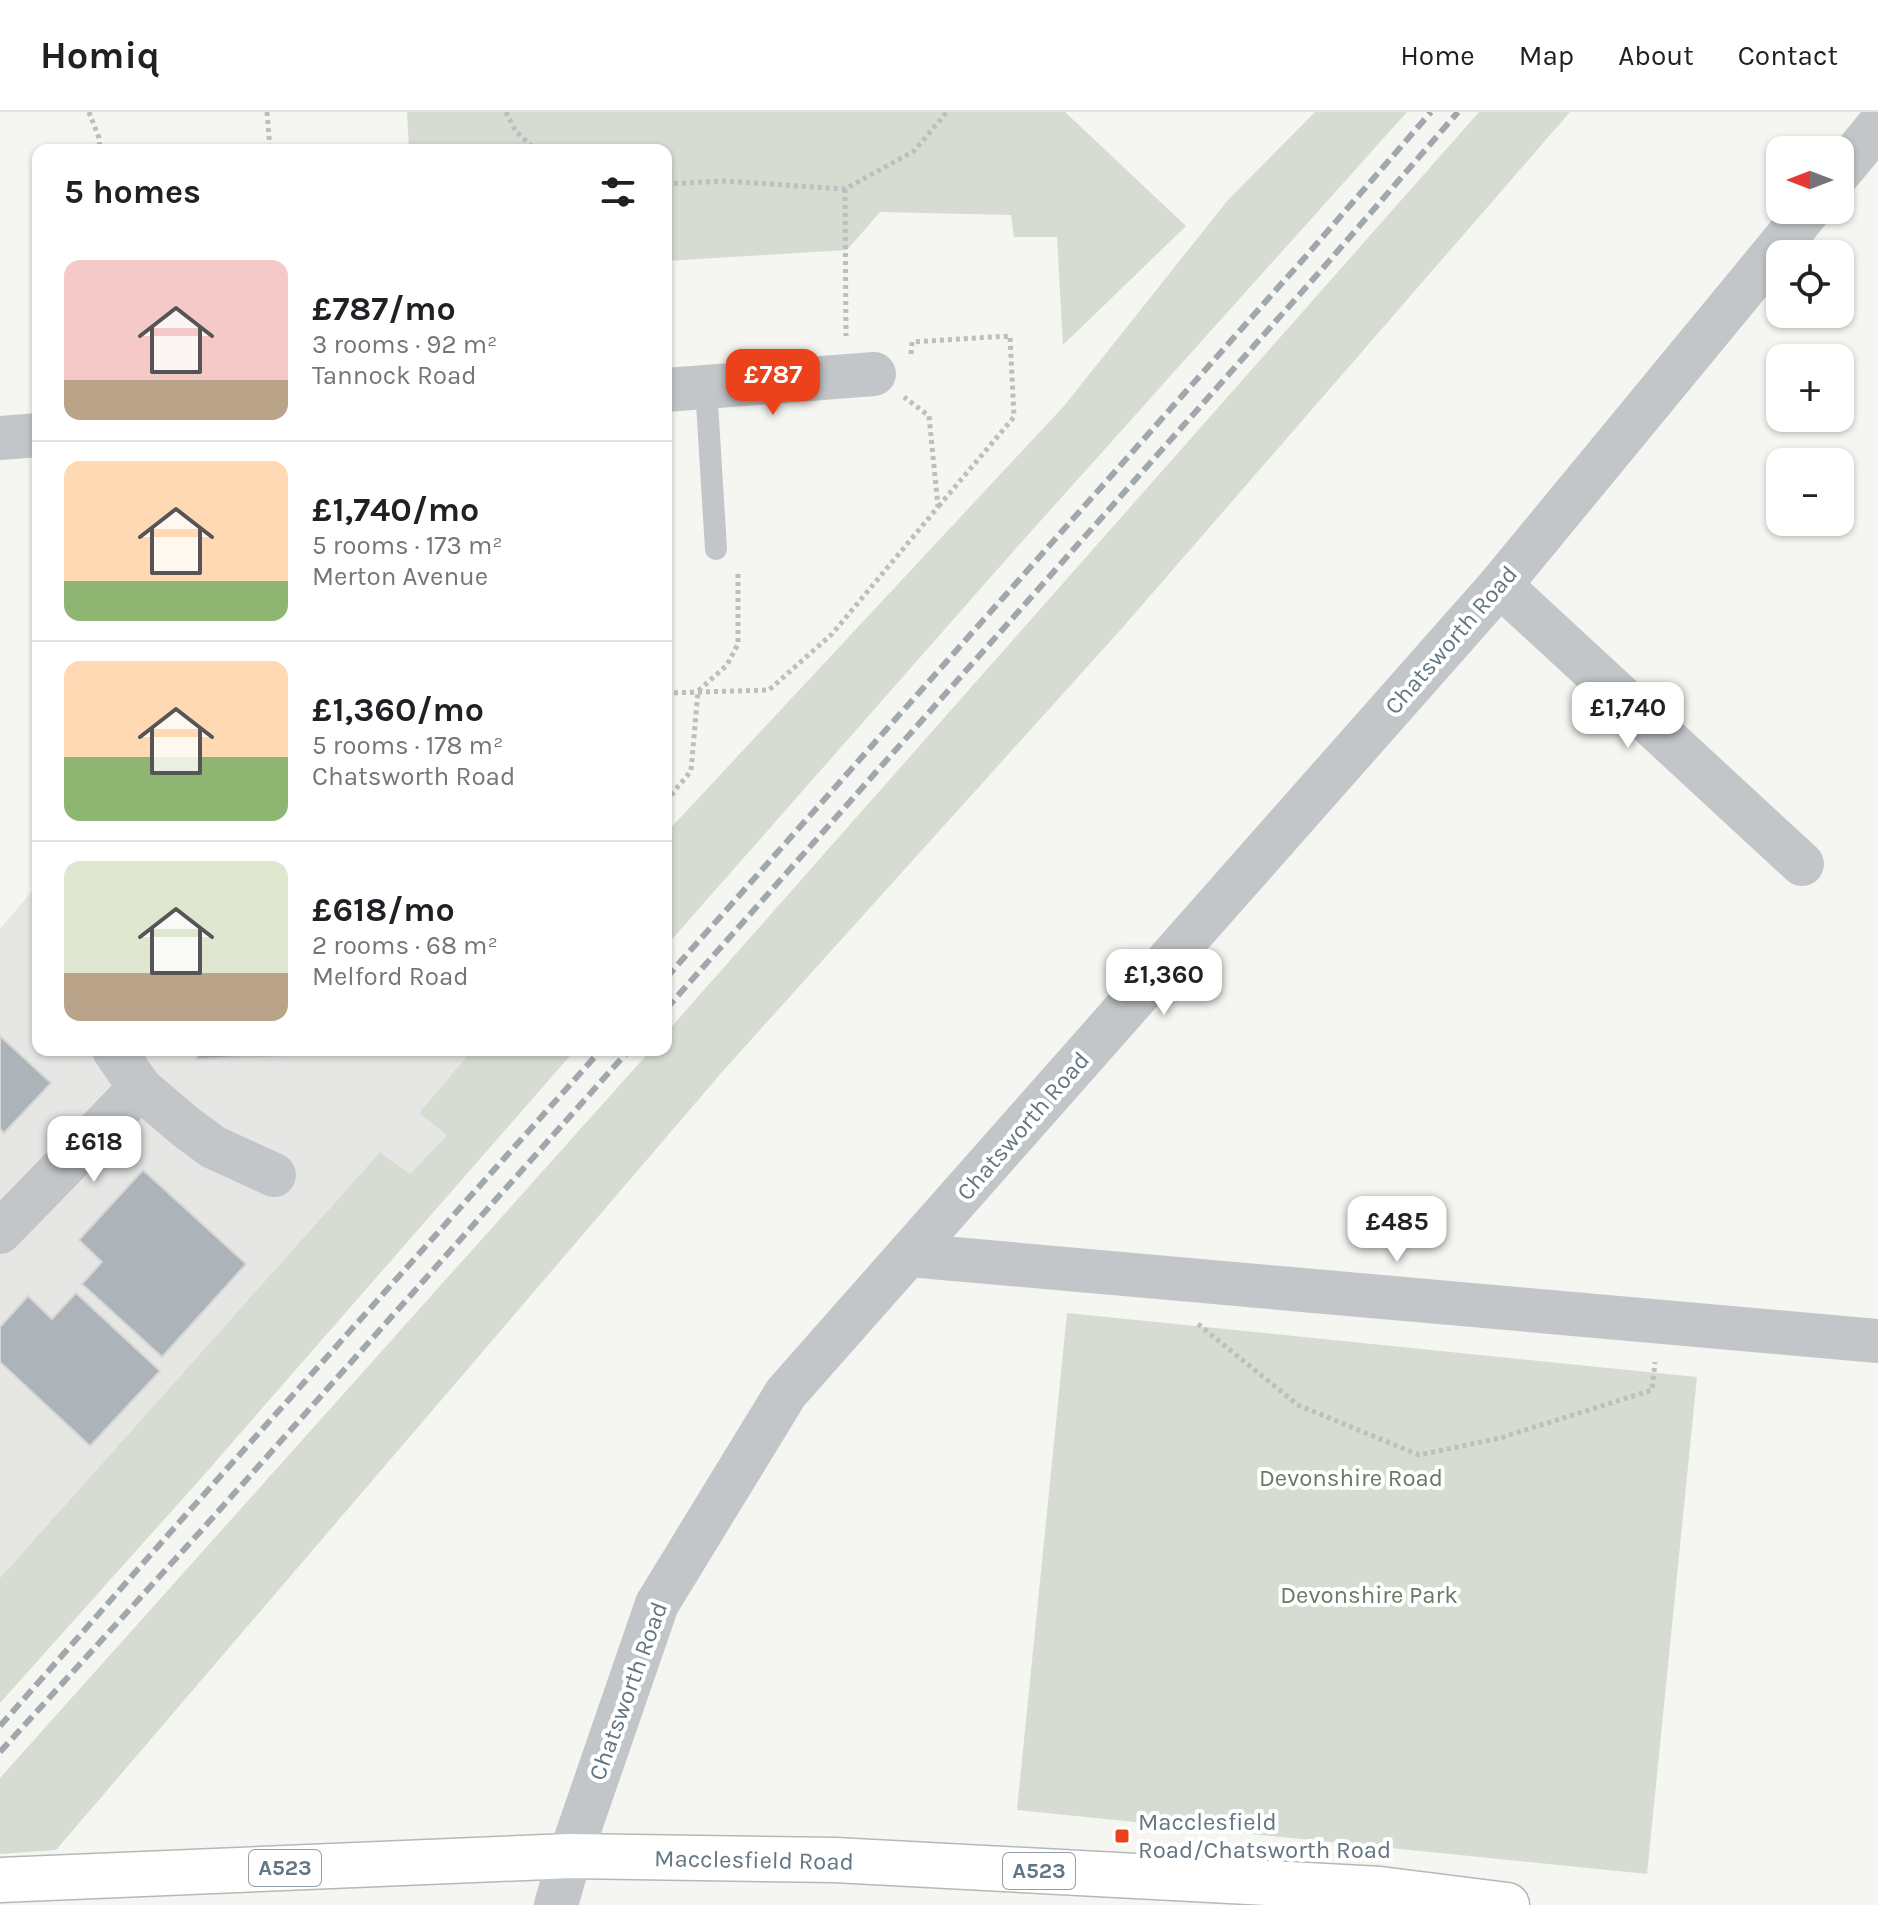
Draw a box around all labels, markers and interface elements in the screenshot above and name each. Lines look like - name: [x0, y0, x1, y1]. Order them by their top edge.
- text: Homiq: [40, 33, 160, 78]
- text: Home: [1400, 39, 1475, 72]
- text: Map: [1519, 39, 1574, 72]
- text: About: [1618, 39, 1694, 72]
- text: Contact: [1738, 39, 1838, 72]
- north arrow: [1766, 136, 1854, 224]
- map controls: [1766, 136, 1854, 536]
- icon: filters: [596, 170, 640, 214]
- text: 5 homes: [64, 172, 201, 212]
- button: locate: [1766, 240, 1854, 328]
- text: £787/mo: [312, 289, 456, 329]
- icon: home: [128, 292, 224, 388]
- text: 3 rooms · 92 m²: [312, 329, 497, 360]
- button: +: [1766, 344, 1854, 432]
- pin: £787: [726, 349, 820, 417]
- text: £787: [744, 359, 802, 390]
- text: Tannock Road: [312, 360, 477, 391]
- button: −: [1766, 448, 1854, 536]
- text: £1,740/mo: [312, 490, 479, 530]
- icon: home: [128, 493, 224, 589]
- text: 5 rooms · 173 m²: [312, 530, 503, 561]
- street label: Chatsworth Road: [1379, 560, 1523, 720]
- text: Merton Avenue: [312, 561, 488, 592]
- pin: £1,740: [1563, 682, 1693, 750]
- text: £1,360/mo: [312, 690, 484, 730]
- text: £1,740: [1590, 692, 1666, 723]
- icon: home: [128, 693, 224, 789]
- text: 5 rooms · 178 m²: [312, 730, 503, 761]
- text: Chatsworth Road: [312, 761, 515, 792]
- text: £618/mo: [312, 890, 455, 930]
- icon: home: [128, 893, 224, 989]
- text: 2 rooms · 68 m²: [312, 930, 498, 961]
- pin: £1,360: [1099, 949, 1229, 1017]
- text: £1,360: [1124, 959, 1204, 990]
- text: Melford Road: [312, 961, 469, 992]
- street label: Chatsworth Road: [951, 1046, 1095, 1206]
- pin: £618: [47, 1116, 141, 1184]
- text: £618: [65, 1126, 123, 1157]
- pin: £485: [1350, 1196, 1444, 1264]
- text: £485: [1365, 1206, 1429, 1237]
- park label: Devonshire Road: [1259, 1464, 1443, 1492]
- park label: Devonshire Park: [1280, 1581, 1458, 1609]
- street label: Chatsworth Road: [583, 1598, 673, 1784]
- place label: Macclesfield Road/Chatsworth Road: [1138, 1808, 1391, 1864]
- marker: Macclesfield Road/Chatsworth Road: [1113, 1827, 1131, 1845]
- street label: Macclesfield Road: [654, 1844, 854, 1876]
- road number: A523: [249, 1850, 321, 1886]
- road number: A523: [1003, 1853, 1075, 1889]

